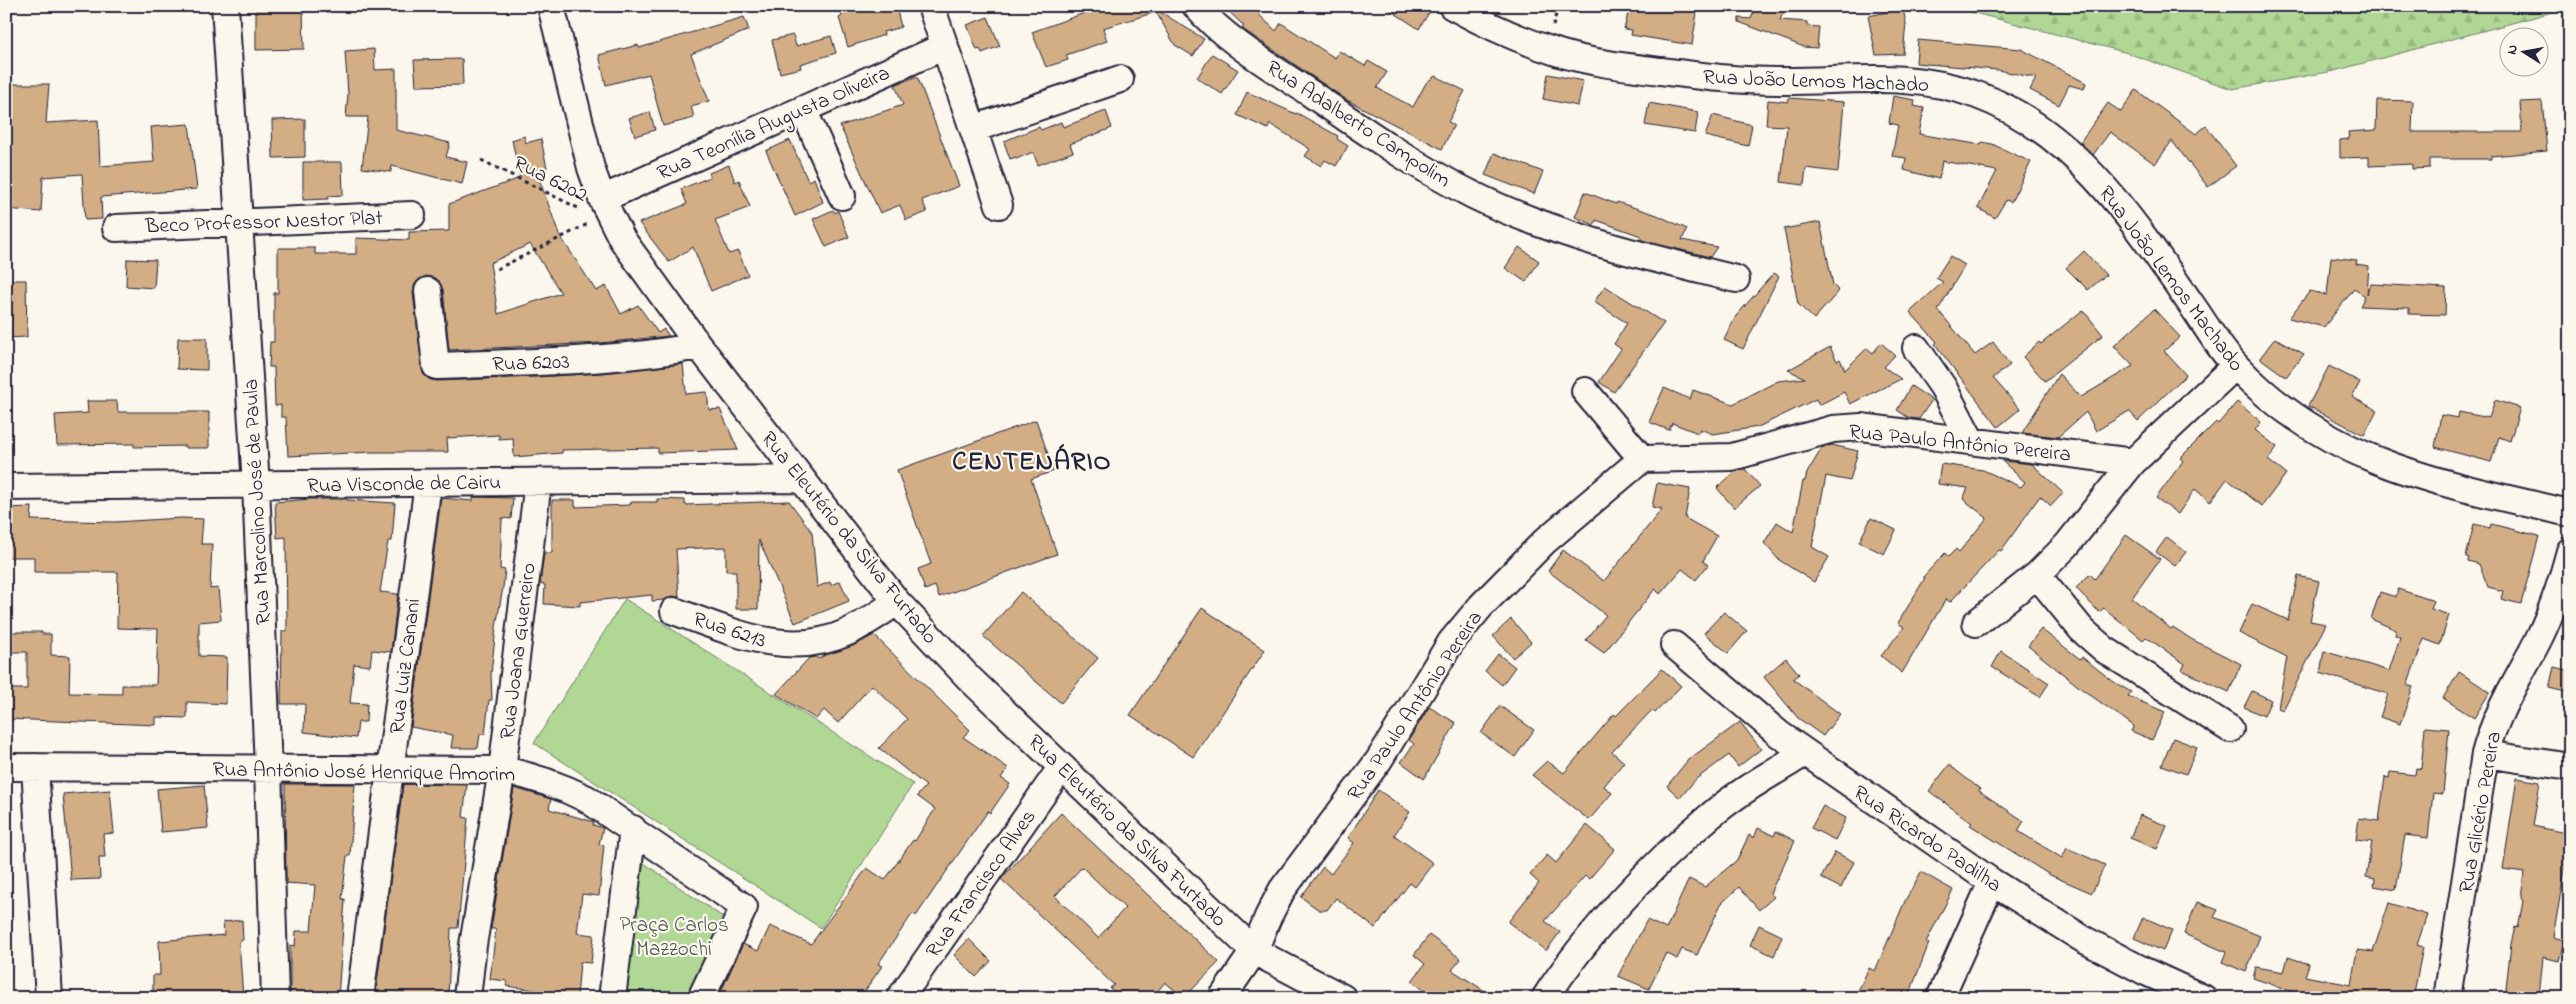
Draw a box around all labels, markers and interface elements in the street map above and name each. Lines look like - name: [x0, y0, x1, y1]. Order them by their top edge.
- north arrow: [2498, 28, 2548, 78]
- text: N: [2502, 43, 2524, 56]
- street label: Rua Adalberto Campolim: [1260, 54, 1456, 196]
- street label: Rua Teonília Augusta Oliveira: [653, 59, 896, 191]
- street label: Rua João Lemos Machado: [1703, 63, 1929, 101]
- street label: Rua 6202: [508, 149, 592, 211]
- street label: Rua João Lemos Machado: [2090, 180, 2250, 378]
- street label: Beco Professor Nestor Plat: [144, 204, 383, 242]
- street label: Rua 6203: [492, 348, 570, 380]
- street label: Rua Marcolino José de Paula: [237, 378, 279, 626]
- street label: Rua Paulo Antônio Pereira: [1847, 417, 2072, 471]
- street label: Rua Eleutério da Silva Furtado: [753, 425, 944, 651]
- district label: CENTENÁRIO: [952, 443, 1112, 482]
- street label: Rua Visconde de Cairu: [307, 468, 501, 502]
- street label: Rua Joana Guerreiro: [493, 561, 545, 741]
- street label: Rua Luiz Canani: [383, 597, 429, 736]
- street label: Rua 6213: [689, 605, 770, 657]
- street label: Rua Paulo Antônio Pereira: [1341, 605, 1491, 807]
- street label: Rua Eleutério da Silva Furtado: [1020, 728, 1233, 935]
- street label: Rua Glicério Pereira: [2452, 729, 2510, 896]
- street label: Rua Antônio José Henrique Amorim: [212, 755, 515, 791]
- street label: Rua Ricardo Padilha: [1847, 779, 2007, 901]
- street label: Rua Francisco Alves: [919, 804, 1044, 964]
- park label: Praça Carlos Mazzochi: [619, 911, 729, 965]

